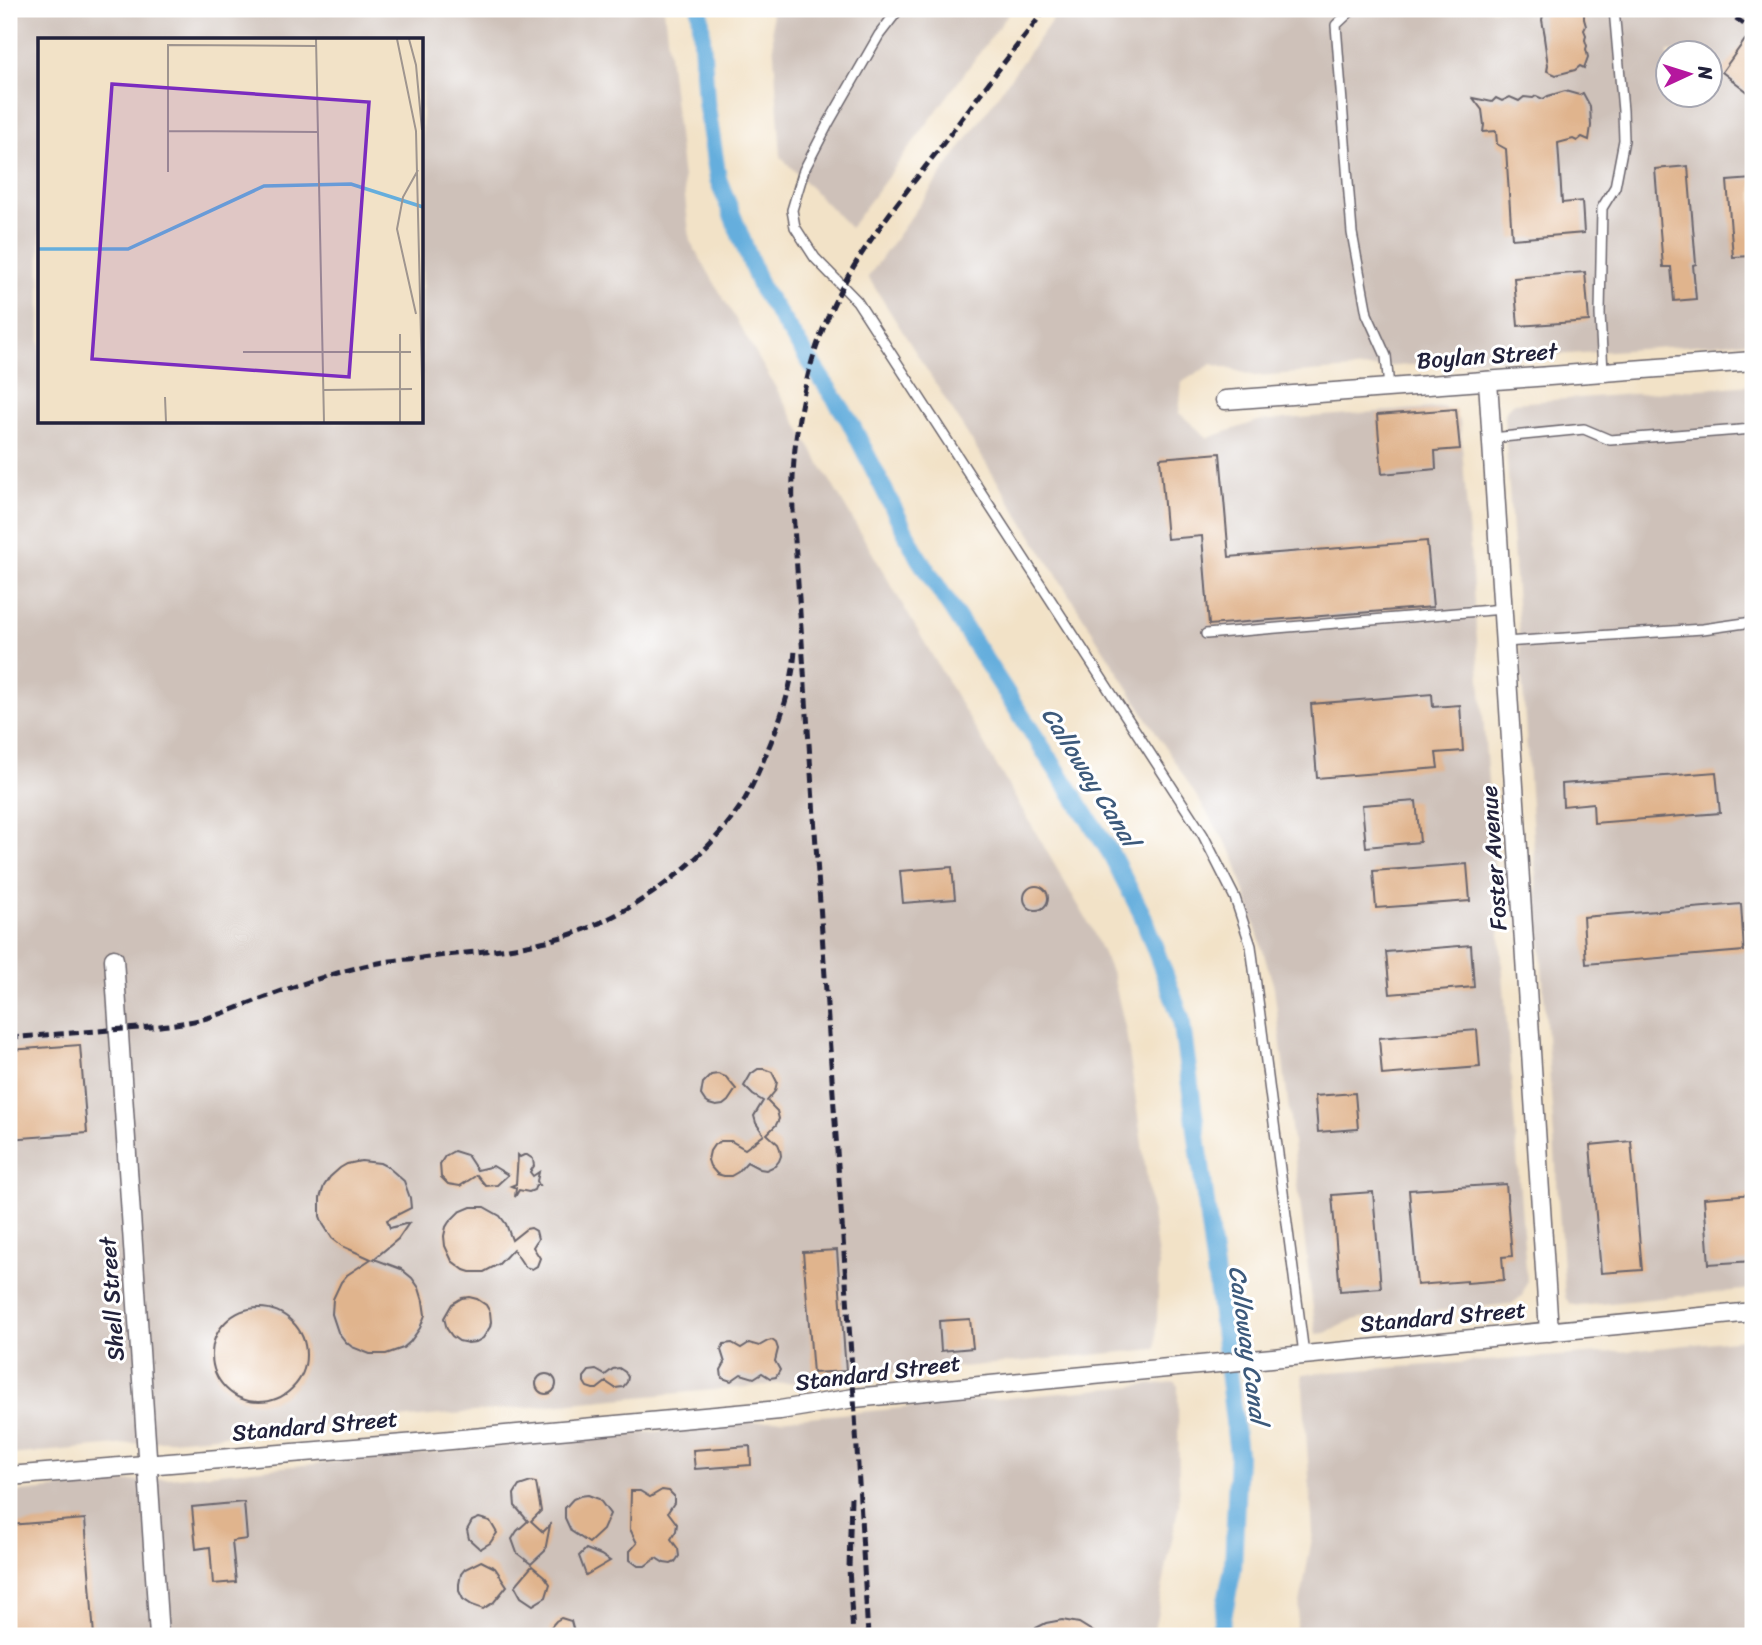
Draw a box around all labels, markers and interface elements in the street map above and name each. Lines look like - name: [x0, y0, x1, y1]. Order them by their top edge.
- inset map: [38, 38, 424, 424]
- north arrow: [1654, 38, 1724, 108]
- text: N: [1688, 64, 1722, 81]
- street label: Boylan Street: [1415, 331, 1560, 381]
- water label: Calloway Canal: [1030, 698, 1153, 860]
- street label: Foster Avenue: [1468, 784, 1520, 932]
- street label: Shell Street: [87, 1234, 137, 1362]
- water label: Calloway Canal: [1216, 1263, 1281, 1432]
- street label: Standard Street: [1358, 1289, 1528, 1345]
- street label: Standard Street: [793, 1343, 963, 1403]
- street label: Standard Street: [230, 1398, 400, 1454]

